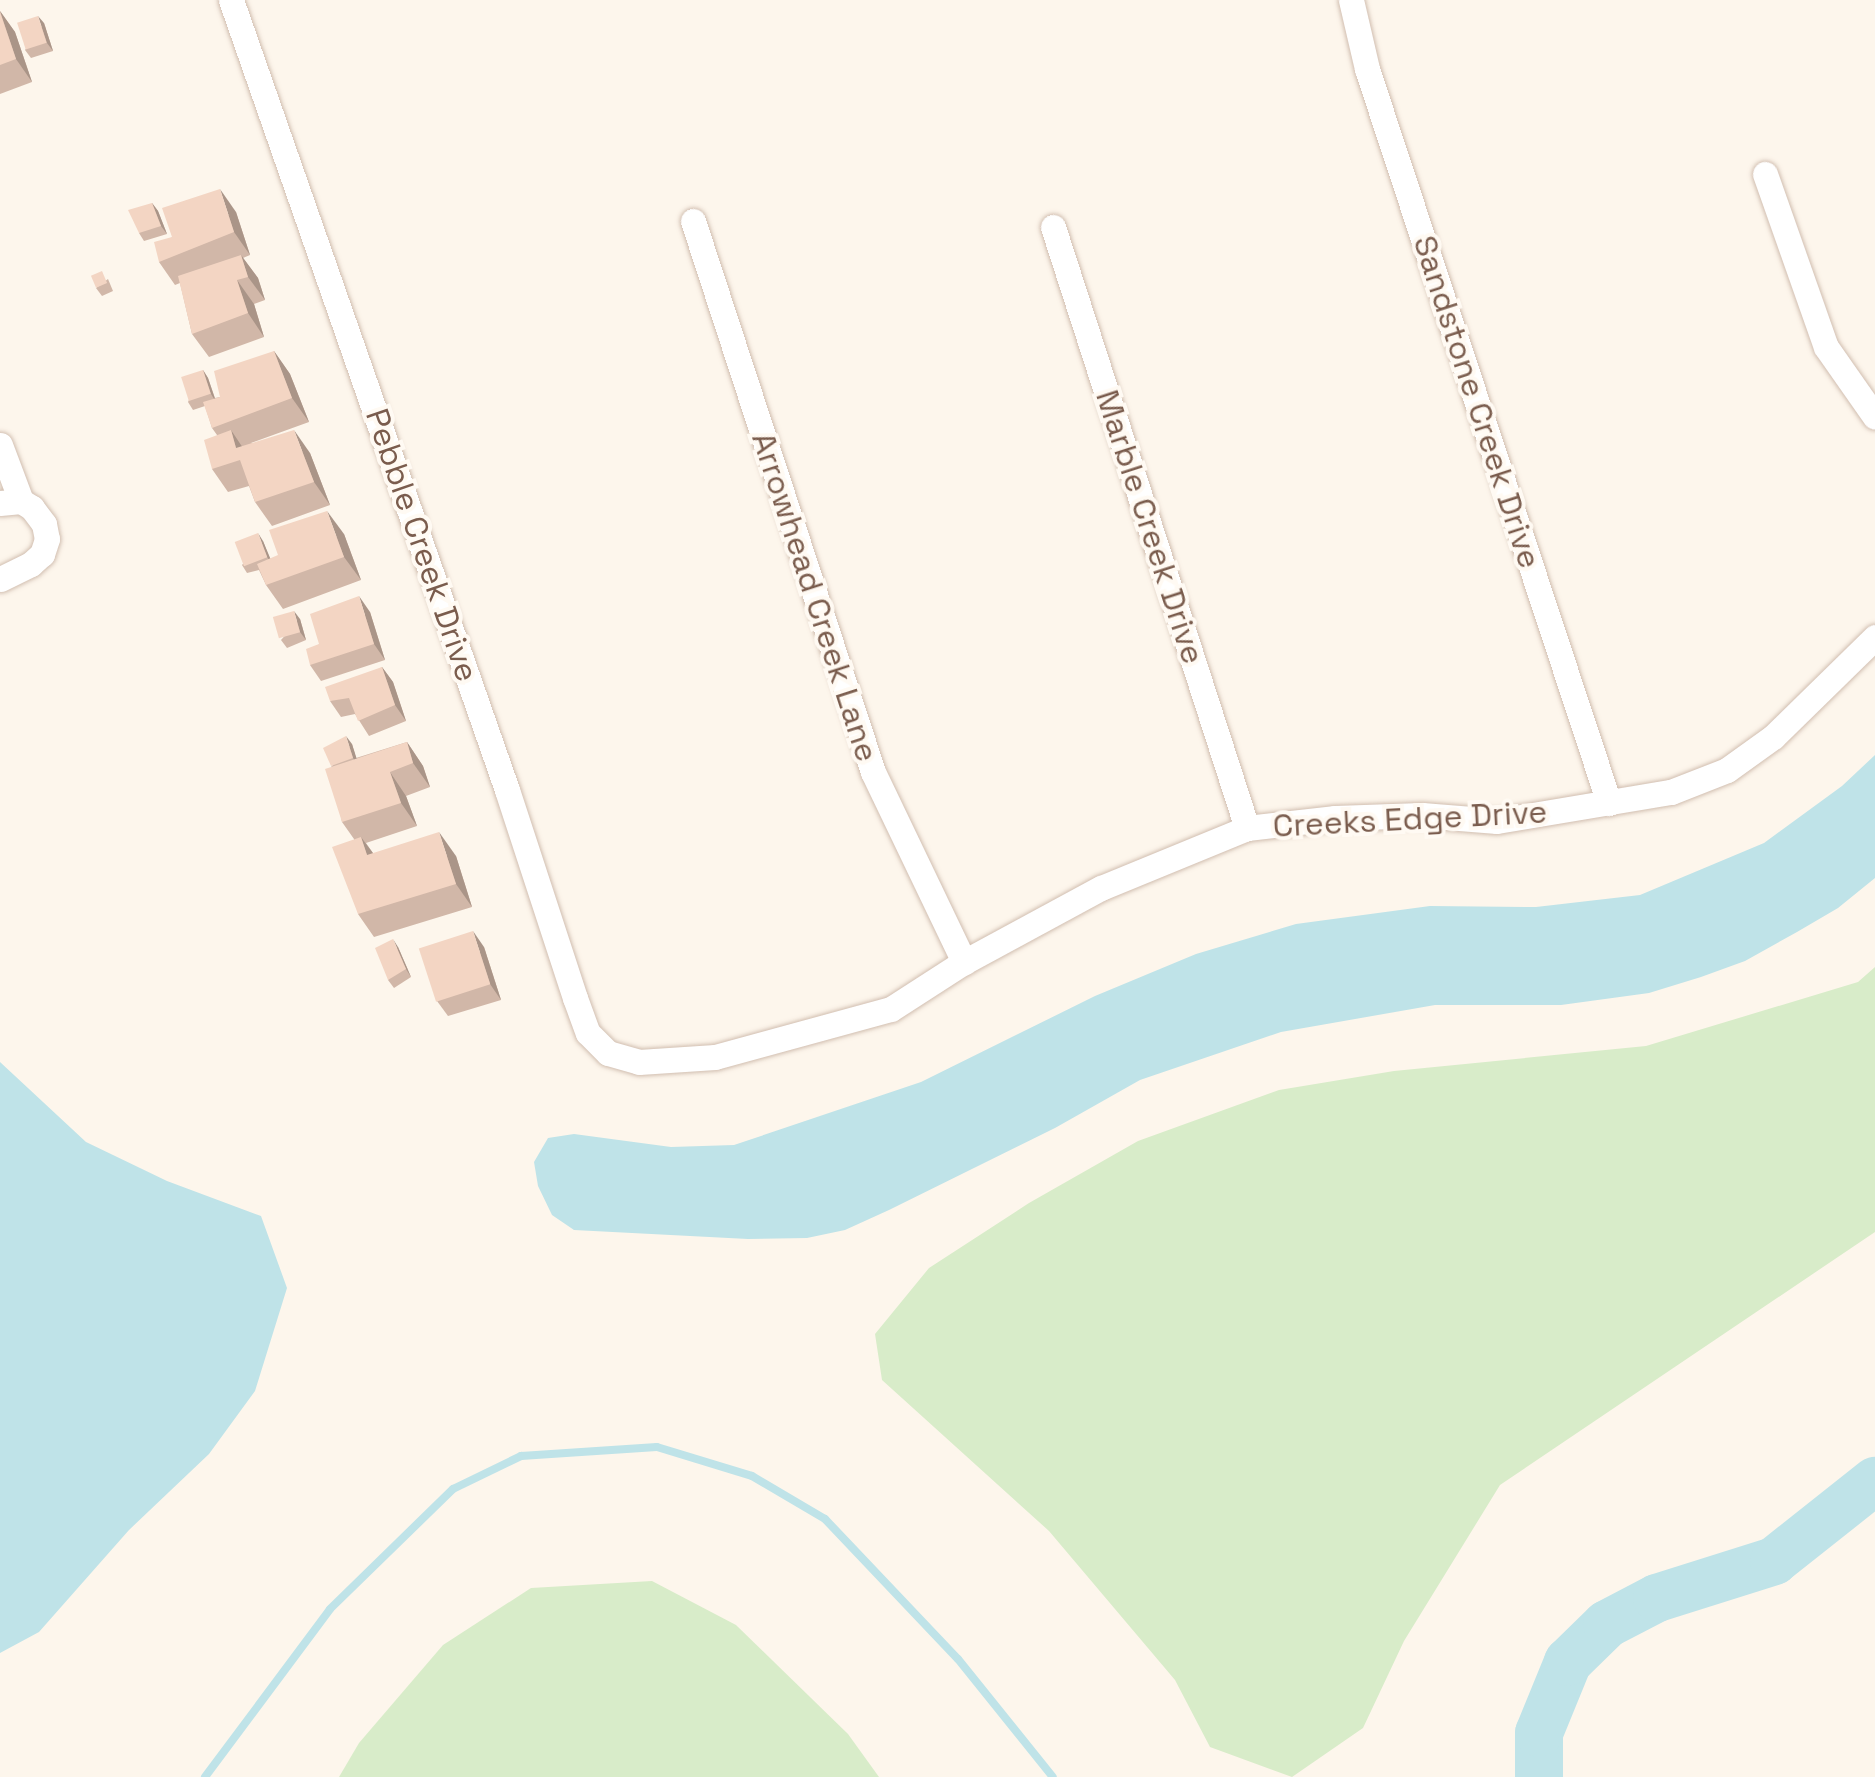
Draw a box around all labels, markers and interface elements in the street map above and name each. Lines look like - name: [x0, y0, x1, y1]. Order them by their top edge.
- street label: Sandstone Creek Drive: [1405, 231, 1549, 573]
- street label: Marble Creek Drive: [1088, 385, 1212, 669]
- street label: Pebble Creek Drive: [357, 404, 487, 686]
- street label: Arrowhead Creek Lane: [744, 428, 886, 766]
- street label: Creeks Edge Drive: [1272, 793, 1548, 845]

